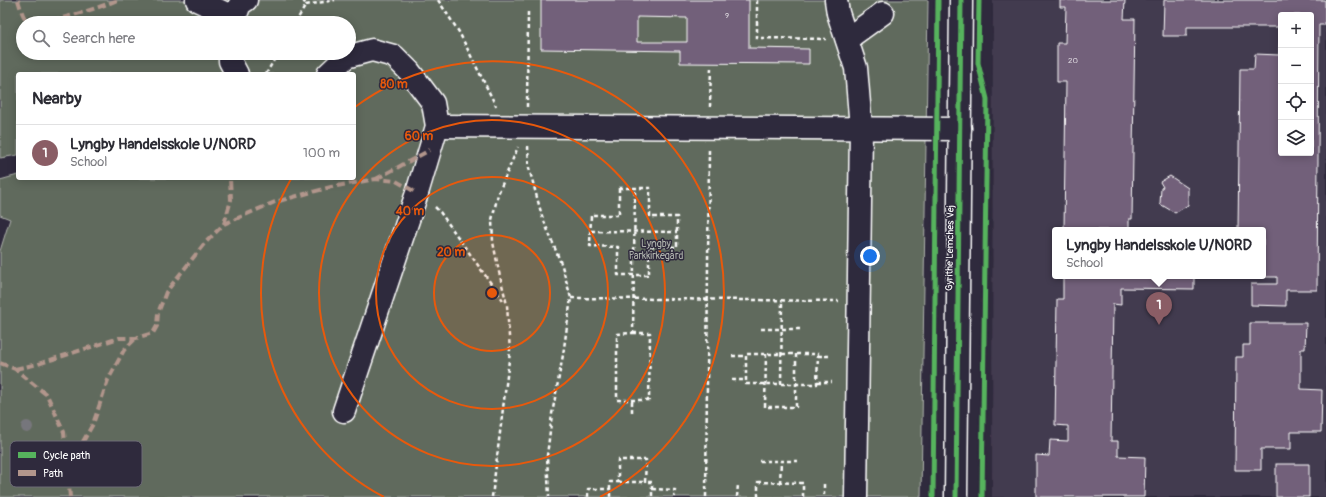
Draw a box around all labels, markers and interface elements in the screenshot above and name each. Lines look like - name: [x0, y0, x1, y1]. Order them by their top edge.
- house number: 9: [725, 11, 729, 20]
- map controls: [1278, 12, 1314, 156]
- button: +: [1278, 12, 1314, 48]
- search box: [16, 16, 356, 60]
- icon: search: [30, 27, 52, 49]
- text: Search here: [62, 29, 135, 48]
- button: −: [1278, 48, 1314, 84]
- house number: 20: [1068, 56, 1079, 65]
- text: 80 m: [380, 77, 408, 92]
- button: locate: [1278, 84, 1314, 120]
- text: Nearby: [32, 88, 81, 109]
- button: layers: [1278, 120, 1314, 156]
- text: 60 m: [405, 129, 434, 144]
- text: Lyngby Handelsskole U/NORD: [70, 135, 256, 154]
- text: 1: [42, 145, 48, 161]
- text: 100 m: [303, 145, 340, 161]
- text: School: [70, 154, 107, 170]
- text: 40 m: [395, 204, 425, 219]
- street label: Gyrithe Lemches Vej: [943, 205, 957, 291]
- popup: [1052, 227, 1266, 279]
- text: Lyngby Handelsskole U/NORD: [1066, 236, 1252, 255]
- park label: Lyngby Parkkirkegård: [629, 238, 683, 262]
- text: 20 m: [437, 245, 465, 260]
- your location: [860, 246, 880, 266]
- text: School: [1066, 255, 1103, 271]
- centre of rings: [485, 286, 499, 300]
- pin: 1: [1146, 292, 1172, 325]
- legend: [10, 441, 142, 487]
- text: Cycle path: [43, 449, 90, 462]
- text: Path: [43, 467, 63, 480]

